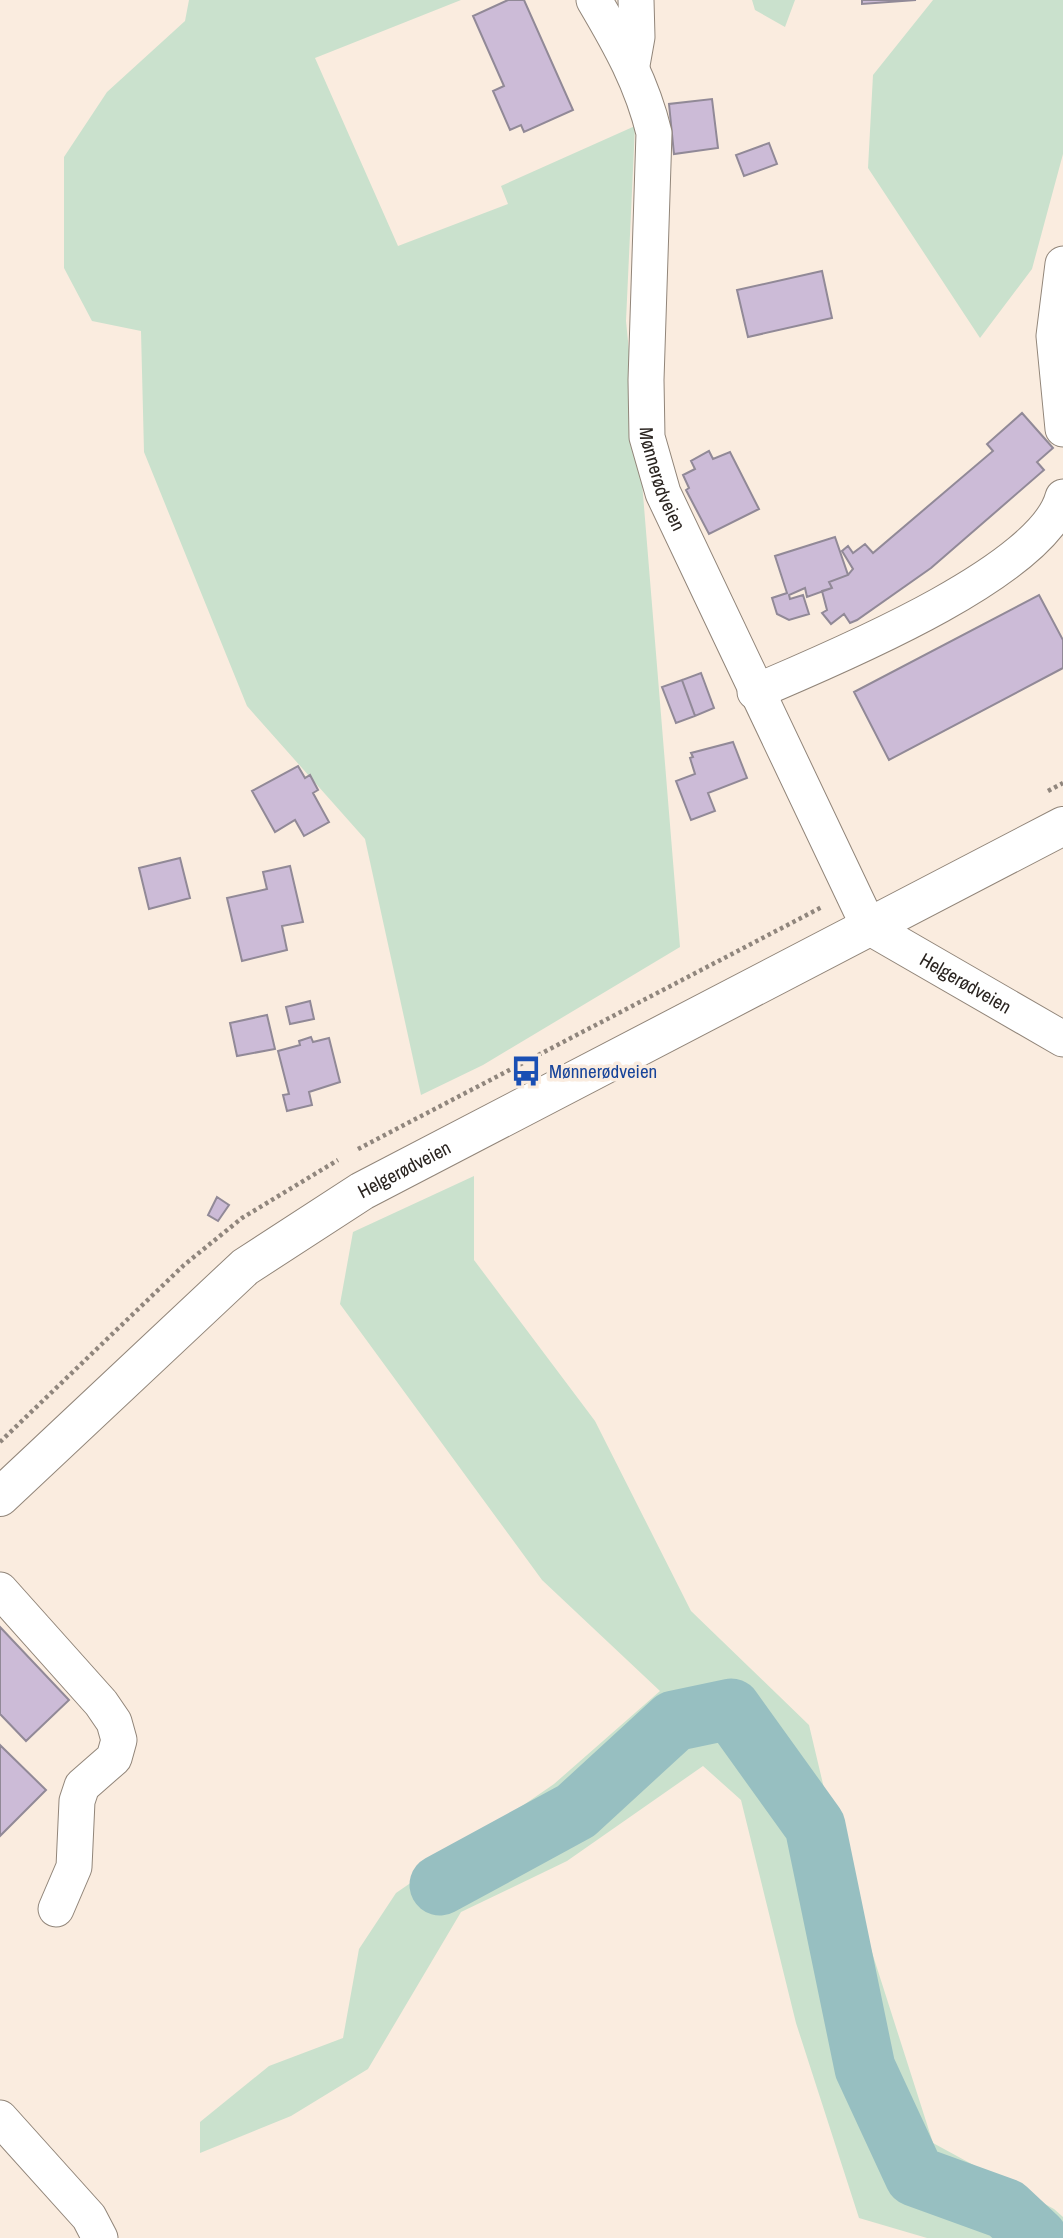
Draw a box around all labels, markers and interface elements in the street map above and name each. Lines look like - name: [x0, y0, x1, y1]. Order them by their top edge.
- street label: Mønnerødveien: [634, 427, 692, 535]
- street label: Helgerødveien: [915, 946, 1016, 1019]
- bus stop icon: Mønnerødveien: [509, 1054, 543, 1088]
- place label: Mønnerødveien: [549, 1058, 657, 1084]
- street label: Helgerødveien: [353, 1134, 455, 1204]

